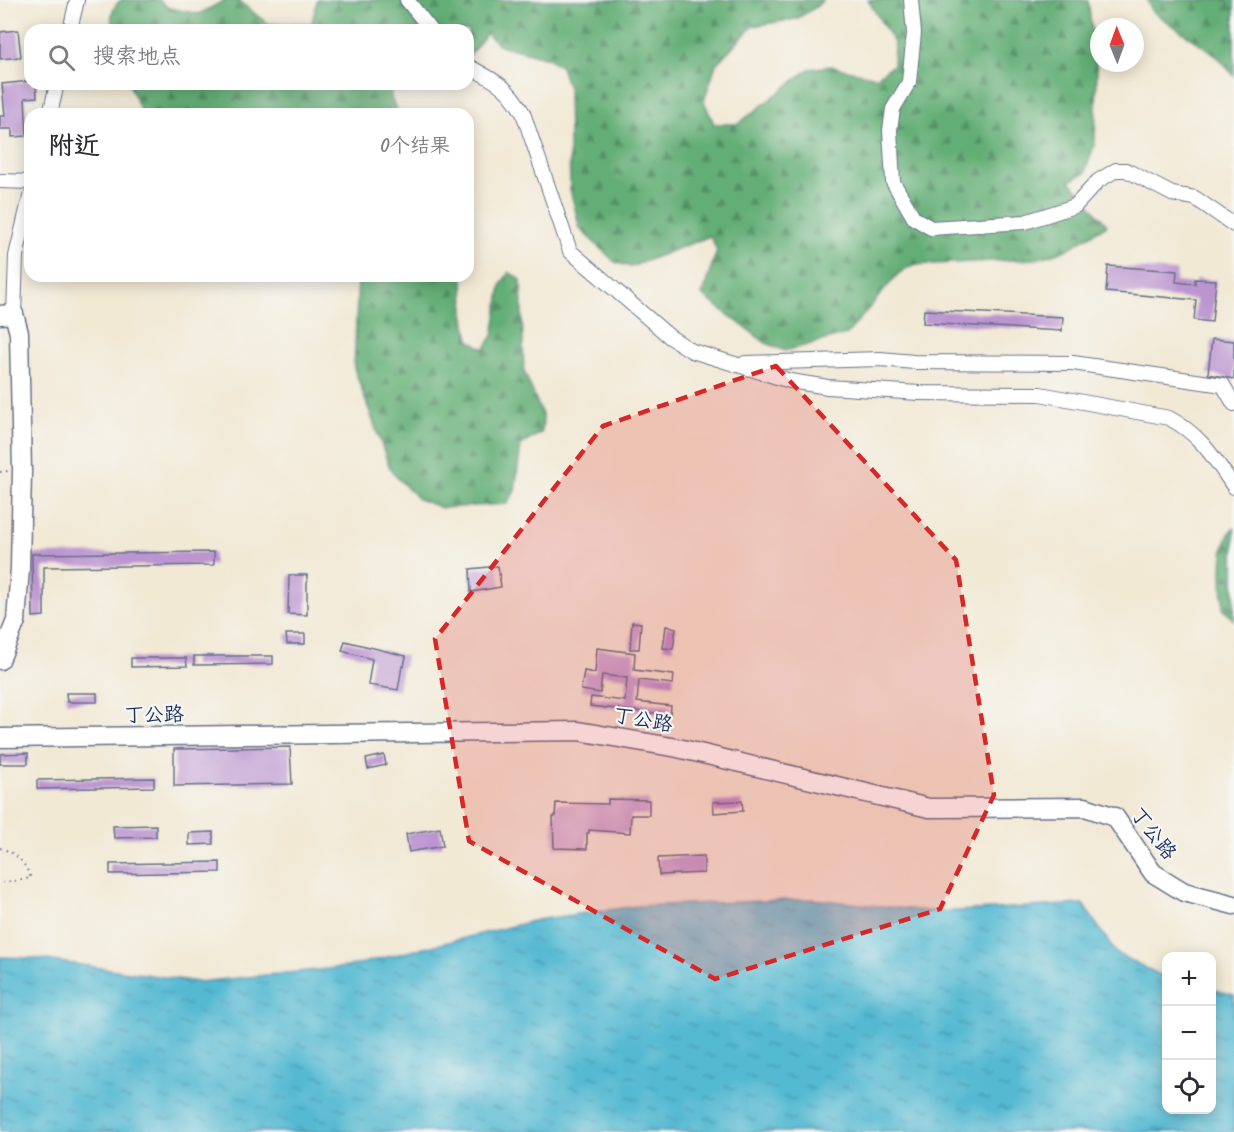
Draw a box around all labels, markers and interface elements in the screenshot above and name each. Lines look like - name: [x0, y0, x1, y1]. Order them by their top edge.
- north arrow: [1090, 18, 1144, 72]
- search box: [24, 24, 474, 90]
- text: 搜索地点: [93, 40, 181, 75]
- icon: search: [45, 41, 78, 74]
- text: 附近: [48, 126, 100, 168]
- text: 0个结果: [380, 131, 450, 163]
- street label: 丁公路: [124, 699, 185, 733]
- street label: 丁公路: [610, 700, 676, 742]
- street label: 丁公路: [1121, 801, 1184, 869]
- map controls: [1162, 952, 1216, 1114]
- button: +: [1162, 952, 1216, 1006]
- button: −: [1162, 1006, 1216, 1060]
- button: locate: [1162, 1060, 1216, 1114]

